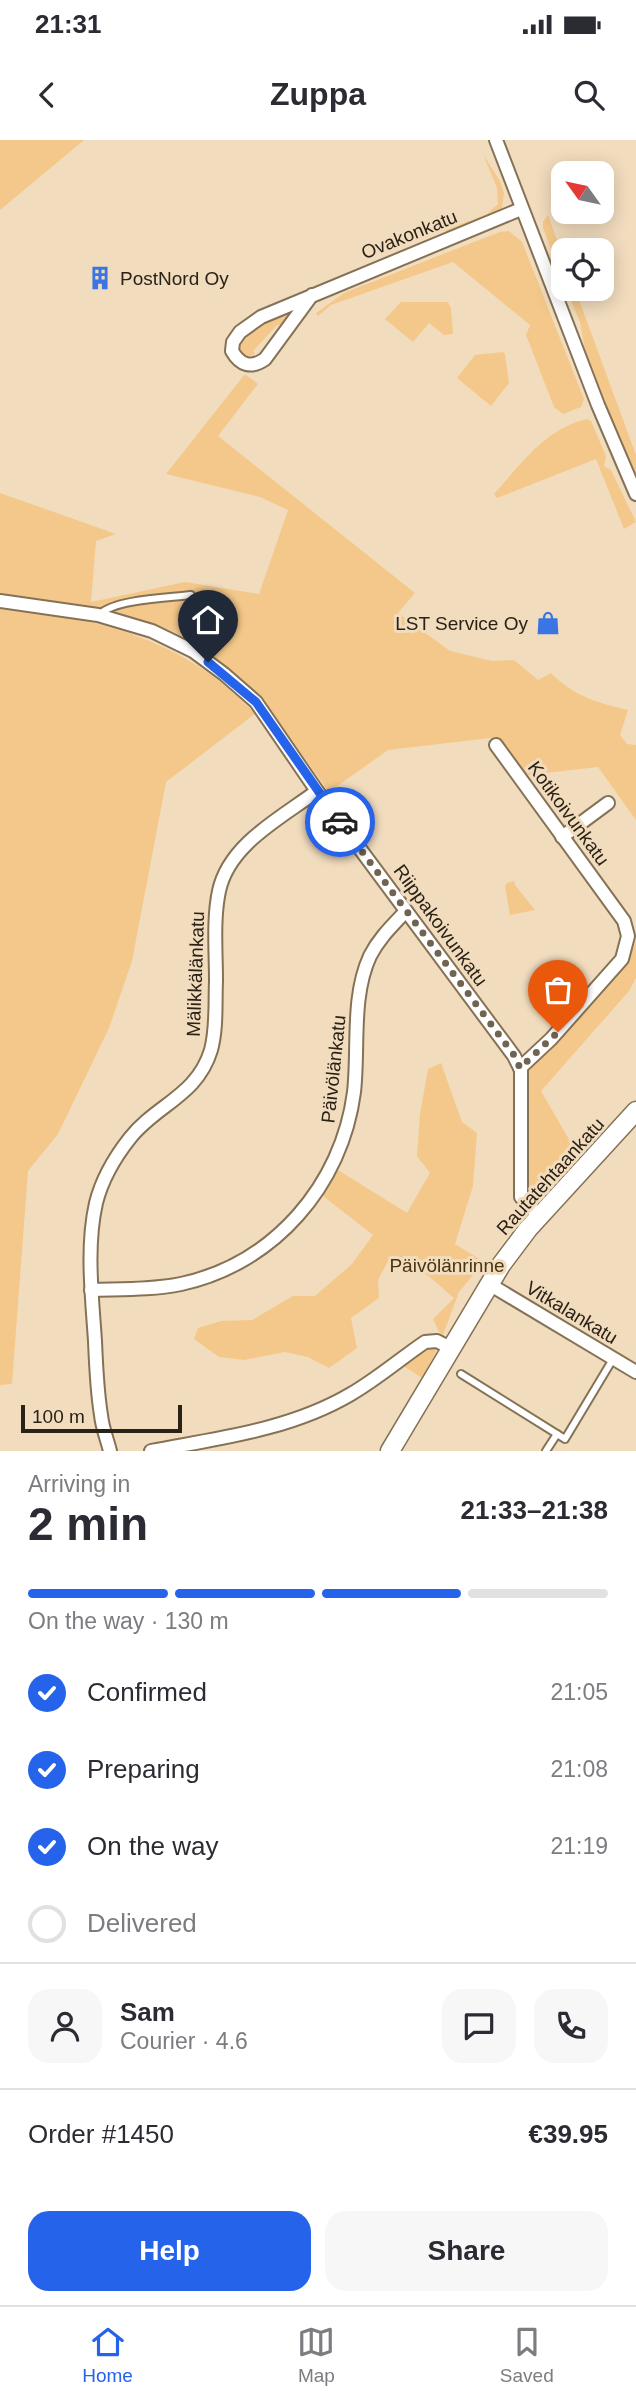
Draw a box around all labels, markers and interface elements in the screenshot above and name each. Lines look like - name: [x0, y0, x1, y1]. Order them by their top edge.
- text: 21:31: [35, 9, 102, 39]
- icon: back: [28, 76, 66, 114]
- text: Zuppa: [270, 76, 366, 112]
- icon: search: [570, 76, 608, 114]
- north arrow: [551, 161, 614, 224]
- map controls: [551, 161, 614, 301]
- street label: Ovakonkatu: [358, 206, 460, 263]
- button: locate: [551, 238, 614, 301]
- building icon: PostNord Oy: [86, 264, 114, 292]
- place label: PostNord Oy: [120, 268, 229, 289]
- pin: [178, 590, 238, 662]
- icon: home: [189, 601, 227, 639]
- shop icon: LST Service Oy: [534, 609, 562, 637]
- place label: LST Service Oy: [395, 613, 528, 634]
- street label: Kotikoivunkatu: [524, 757, 613, 869]
- courier: [305, 787, 375, 857]
- icon: car: [321, 803, 359, 841]
- street label: Riippakoivunkatu: [390, 861, 492, 990]
- street label: Mälikkälänkatu: [183, 911, 208, 1037]
- pin: [528, 960, 588, 1032]
- icon: bag: [539, 971, 577, 1009]
- street label: Päivölänkatu: [317, 1014, 350, 1124]
- street label: Rautatehtaankatu: [492, 1114, 608, 1239]
- park label: Päivölänrinne: [389, 1255, 505, 1276]
- street label: Vitkalankatu: [522, 1277, 621, 1348]
- scale bar: [21, 1402, 182, 1434]
- text: 100 m: [32, 1406, 85, 1427]
- text: Arriving in: [28, 1471, 130, 1497]
- text: 21:33–21:38: [461, 1495, 608, 1525]
- text: 2 min: [28, 1498, 148, 1550]
- text: On the way · 130 m: [28, 1608, 229, 1634]
- icon: check: [28, 1674, 66, 1712]
- text: Confirmed: [87, 1677, 207, 1707]
- text: 21:05: [550, 1679, 608, 1705]
- icon: check: [28, 1751, 66, 1789]
- text: Preparing: [87, 1754, 200, 1784]
- text: 21:08: [550, 1756, 608, 1782]
- icon: check: [28, 1828, 66, 1866]
- text: On the way: [87, 1831, 219, 1861]
- text: 21:19: [550, 1833, 608, 1859]
- text: Delivered: [87, 1908, 197, 1938]
- button: person: [28, 1989, 102, 2063]
- button: chat: [442, 1989, 516, 2063]
- button: phone: [534, 1989, 608, 2063]
- text: Sam: [120, 1997, 175, 2027]
- text: Courier · 4.6: [120, 2028, 248, 2054]
- text: Order #1450: [28, 2119, 174, 2149]
- text: €39.95: [528, 2119, 608, 2149]
- button: Help: [28, 2211, 311, 2291]
- button: Share: [325, 2211, 608, 2291]
- tab: Home: [82, 2323, 133, 2387]
- tab: Map: [297, 2323, 335, 2387]
- tab: Saved: [500, 2323, 554, 2387]

